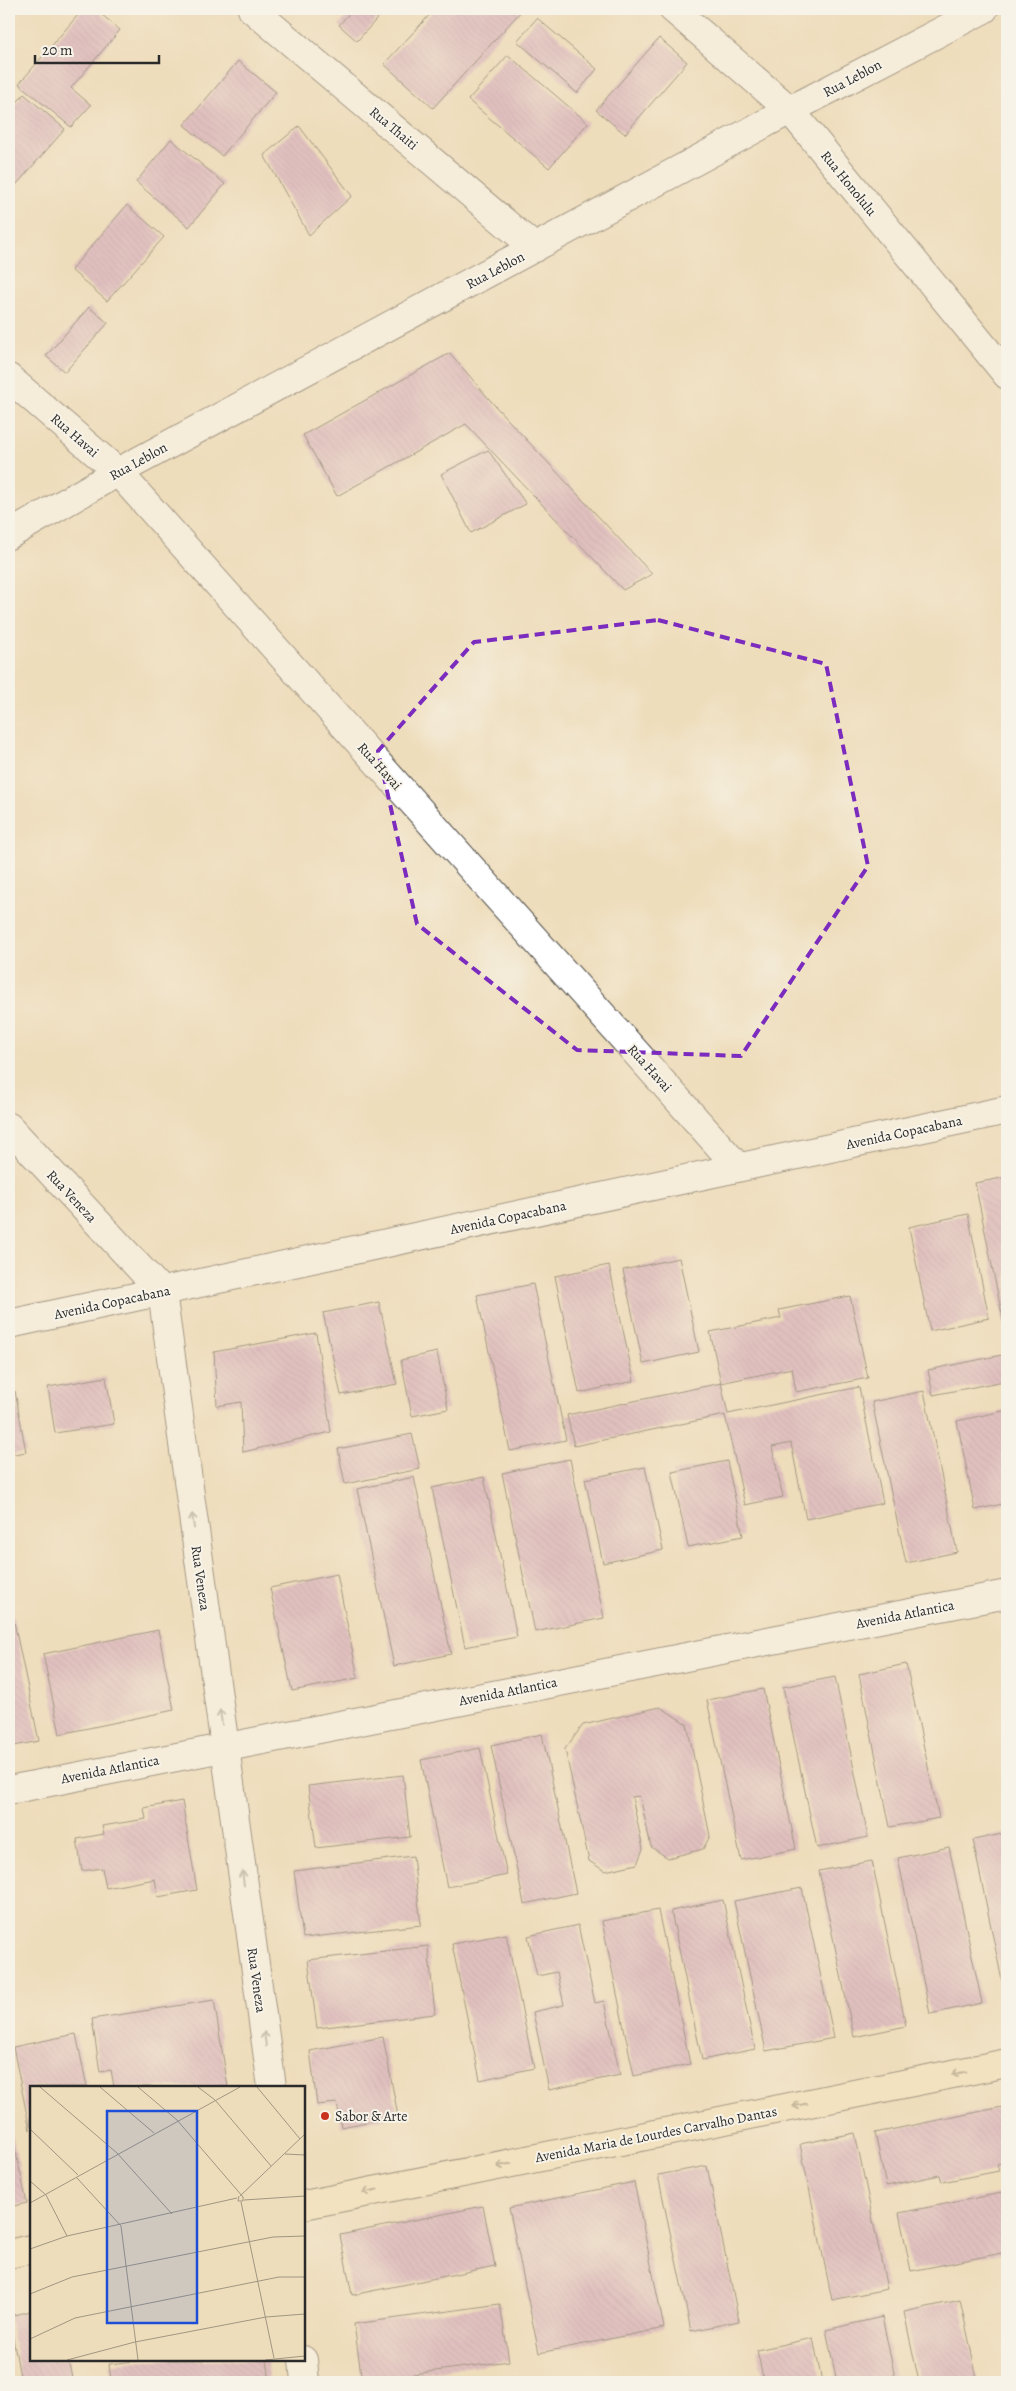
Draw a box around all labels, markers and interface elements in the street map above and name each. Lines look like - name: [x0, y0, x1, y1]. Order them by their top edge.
- scale bar: [35, 32, 159, 64]
- text: 20 m: [42, 40, 73, 60]
- street label: Rua Leblon: [820, 55, 885, 102]
- street label: Rua Thaiti: [365, 102, 422, 154]
- street label: Rua Honolulu: [816, 147, 881, 220]
- street label: Rua Leblon: [463, 247, 528, 294]
- street label: Rua Havai: [47, 409, 103, 462]
- street label: Rua Leblon: [106, 438, 171, 485]
- street label: Rua Havai: [353, 738, 406, 794]
- street label: Rua Havai: [623, 1040, 676, 1096]
- street label: Avenida Copacabana: [843, 1111, 964, 1154]
- street label: Rua Veneza: [42, 1166, 101, 1227]
- street label: Avenida Copacabana: [447, 1196, 568, 1239]
- street label: Avenida Copacabana: [51, 1281, 172, 1324]
- one-way arrow: [188, 1514, 198, 1530]
- street label: Rua Veneza: [187, 1544, 215, 1612]
- street label: Avenida Atlantica: [853, 1596, 956, 1634]
- street label: Avenida Atlantica: [456, 1673, 559, 1711]
- one-way arrow: [215, 1709, 225, 1725]
- street label: Avenida Atlantica: [58, 1751, 161, 1789]
- one-way arrow: [238, 1870, 248, 1886]
- street label: Rua Veneza: [243, 1946, 271, 2014]
- one-way arrow: [260, 2031, 270, 2047]
- one-way arrow: [952, 2068, 968, 2078]
- inset map: [30, 2086, 305, 2361]
- one-way arrow: [793, 2101, 809, 2110]
- street label: Avenida Maria de Lourdes Carvalho Dantas: [533, 2102, 779, 2167]
- place label: Sabor & Arte: [335, 2107, 408, 2126]
- marker: Sabor & Arte: [319, 2110, 331, 2122]
- one-way arrow: [496, 2160, 512, 2170]
- one-way arrow: [362, 2187, 378, 2197]

